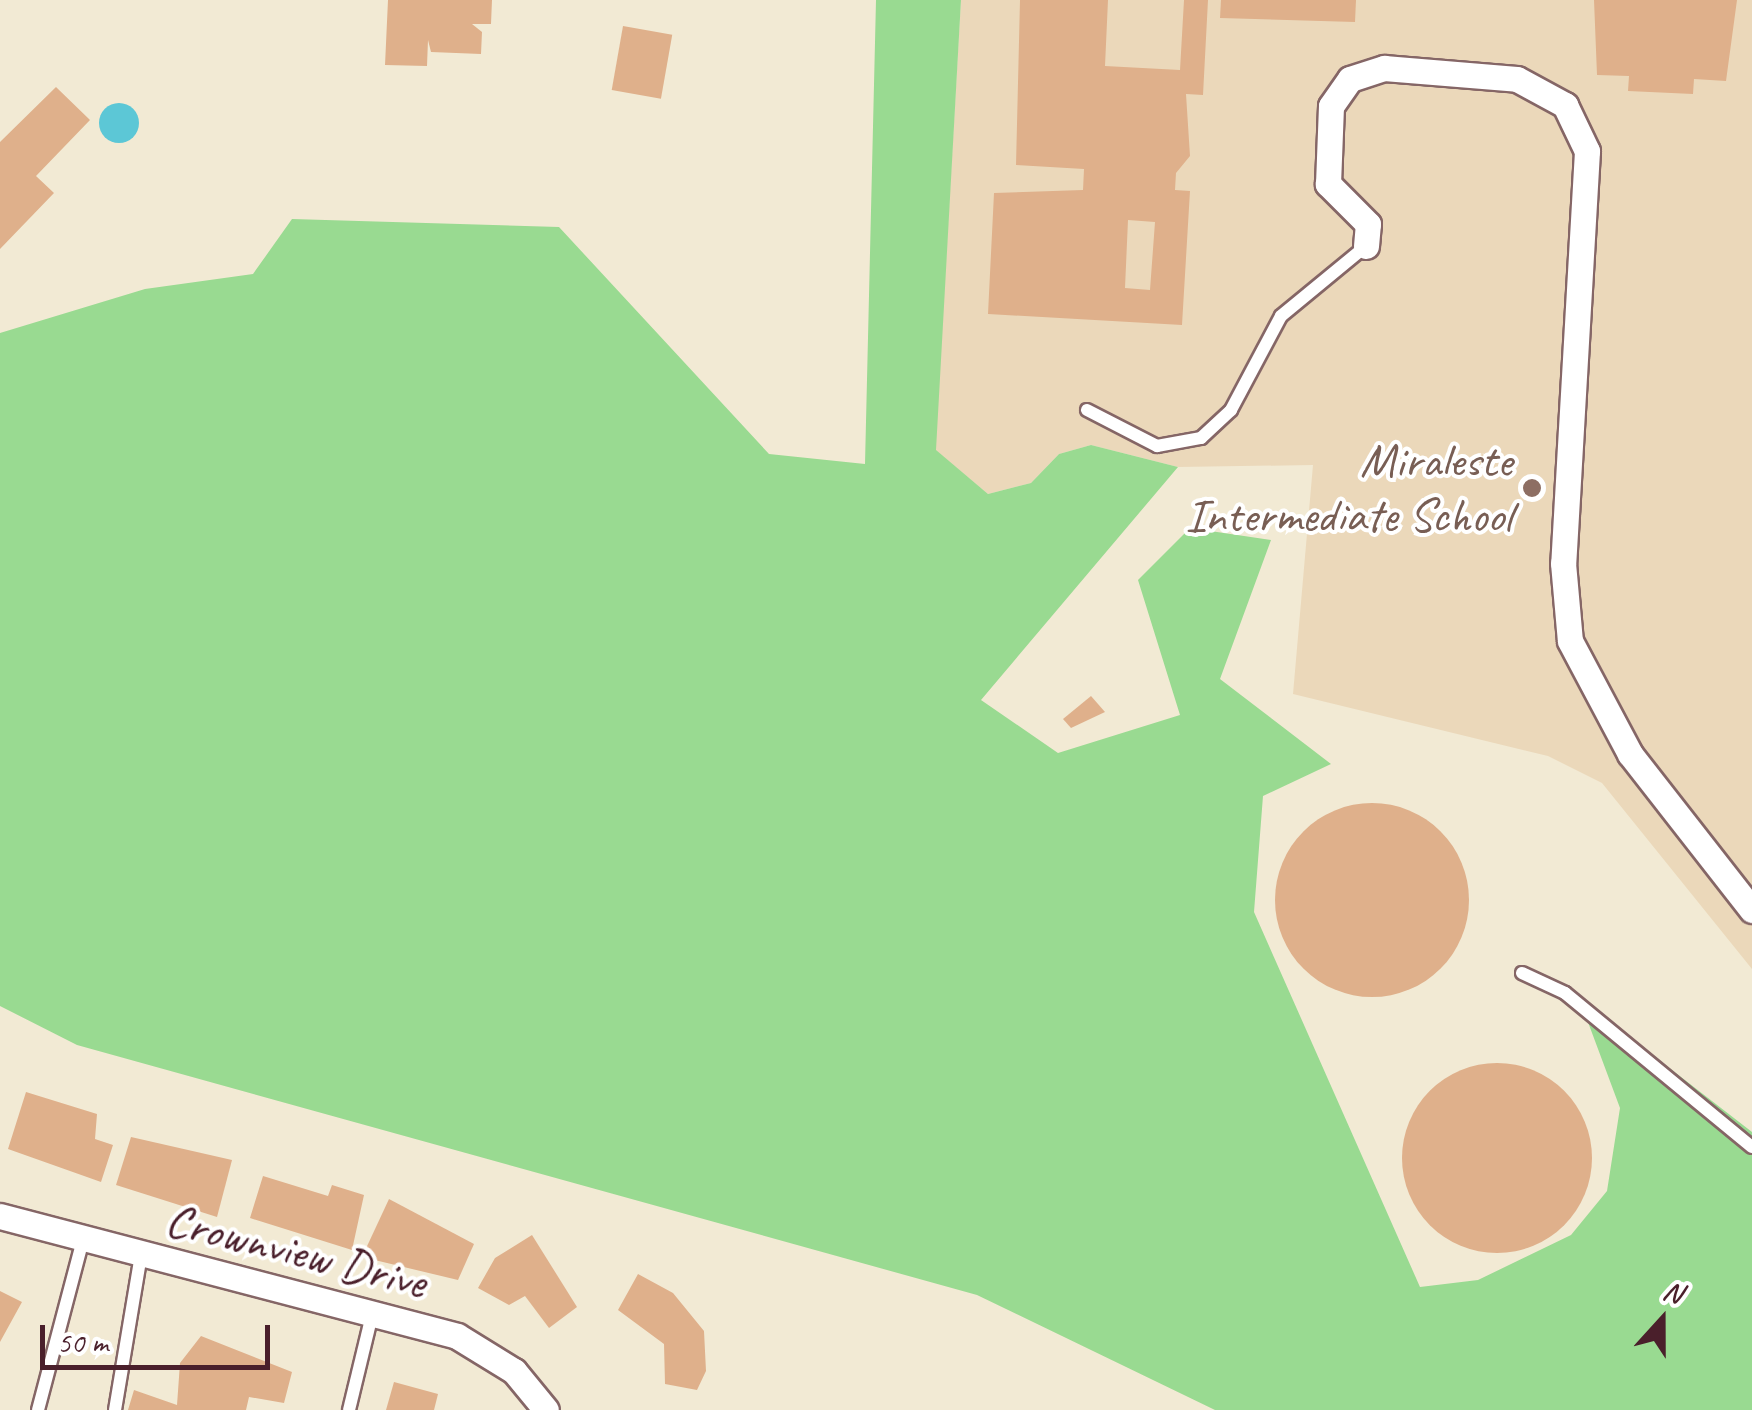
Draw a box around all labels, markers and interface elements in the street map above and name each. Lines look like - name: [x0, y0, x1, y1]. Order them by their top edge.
- place label: Miraleste Intermediate School: [1185, 431, 1512, 544]
- marker: Miraleste Intermediate School: [1521, 477, 1543, 499]
- street label: Crownview Drive: [160, 1191, 432, 1311]
- north arrow: [1612, 1270, 1712, 1370]
- text: N: [1659, 1272, 1687, 1311]
- scale bar: [45, 1305, 275, 1367]
- text: 50 m: [57, 1323, 108, 1361]

